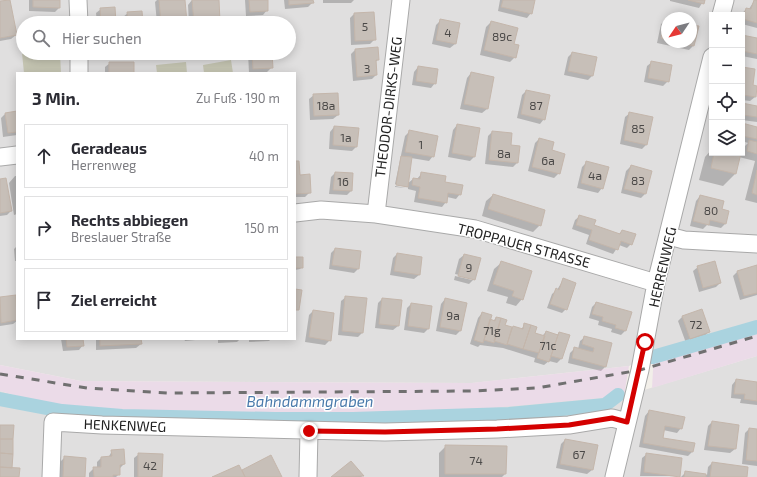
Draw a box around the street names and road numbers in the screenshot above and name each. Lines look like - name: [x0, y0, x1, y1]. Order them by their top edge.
- street label: THEODOR-DIRKS-WEG: [371, 36, 405, 178]
- street label: TROPPAUER STRASSE: [456, 219, 592, 271]
- street label: HERRENWEG: [644, 225, 680, 309]
- street label: HENKENWEG: [83, 415, 167, 435]

